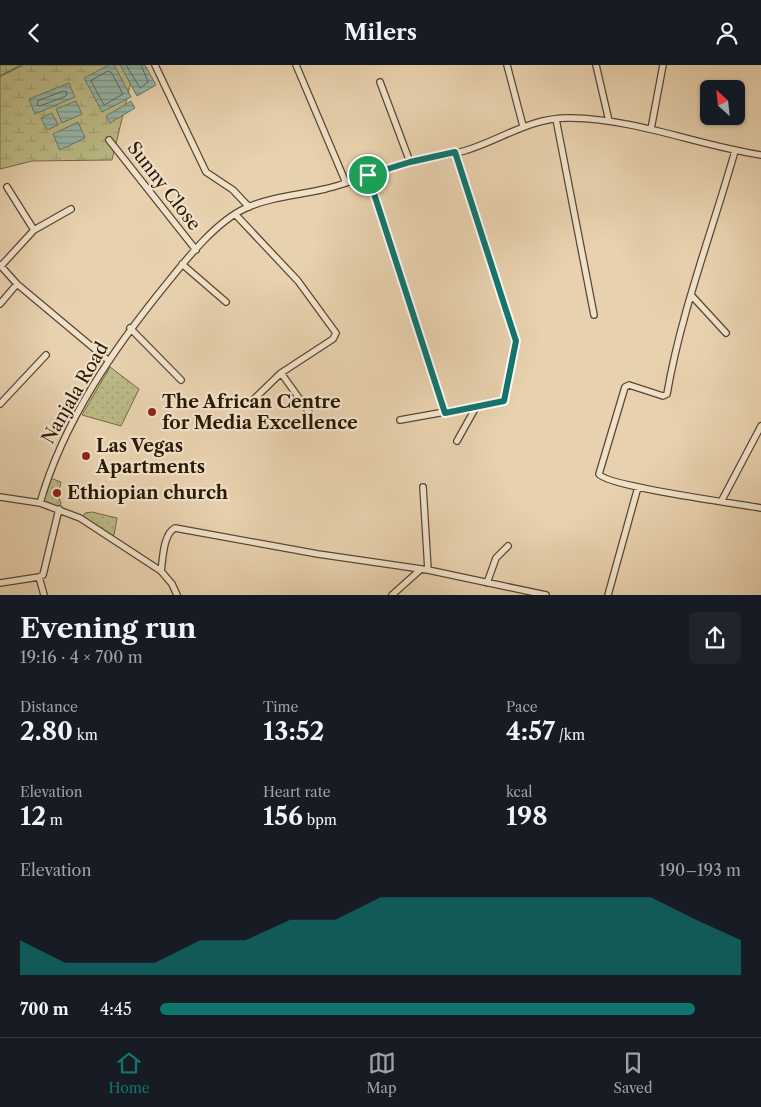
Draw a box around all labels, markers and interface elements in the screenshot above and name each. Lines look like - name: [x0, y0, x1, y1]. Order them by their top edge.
- icon: back: [20, 19, 48, 47]
- text: Milers: [344, 19, 417, 46]
- icon: person: [713, 19, 741, 47]
- north arrow: [700, 80, 745, 125]
- map controls: [700, 80, 745, 125]
- street label: Sunny Close: [123, 137, 205, 235]
- pin: [347, 154, 389, 196]
- icon: arrive: [354, 161, 382, 189]
- street label: Nanjala Road: [37, 338, 113, 448]
- place label: The African Centre for Media Excellence: [162, 391, 358, 434]
- marker: The African Centre for Media Excellence: [146, 406, 158, 418]
- place label: Las Vegas Apartments: [95, 435, 205, 478]
- marker: Las Vegas Apartments: [80, 450, 92, 462]
- place label: Ethiopian church: [67, 482, 229, 504]
- marker: Ethiopian church: [51, 487, 63, 499]
- text: Evening run: [20, 611, 196, 645]
- button: share: [689, 612, 741, 664]
- text: 19:16 · 4 × 700 m: [20, 647, 143, 667]
- text: Distance: [20, 698, 78, 716]
- text: Time: [263, 698, 298, 716]
- text: Pace: [506, 698, 538, 716]
- text: 2.80: [20, 716, 73, 747]
- text: 13:52: [263, 716, 324, 747]
- text: 4:57: [506, 716, 555, 747]
- text: km: [73, 726, 98, 744]
- text: /km: [555, 726, 585, 744]
- text: Elevation: [20, 783, 83, 801]
- text: Heart rate: [263, 783, 330, 801]
- text: kcal: [506, 783, 532, 801]
- text: 12: [20, 801, 46, 832]
- text: 156: [263, 801, 303, 832]
- text: 198: [506, 801, 548, 832]
- text: m: [46, 811, 63, 829]
- text: bpm: [303, 811, 337, 829]
- text: Elevation: [20, 860, 91, 880]
- text: 190–193 m: [659, 860, 741, 880]
- text: 700 m: [20, 999, 69, 1019]
- text: 4:45: [100, 999, 132, 1019]
- tab: Home: [108, 1049, 150, 1097]
- tab: Map: [367, 1049, 397, 1097]
- tab: Saved: [614, 1049, 652, 1097]

